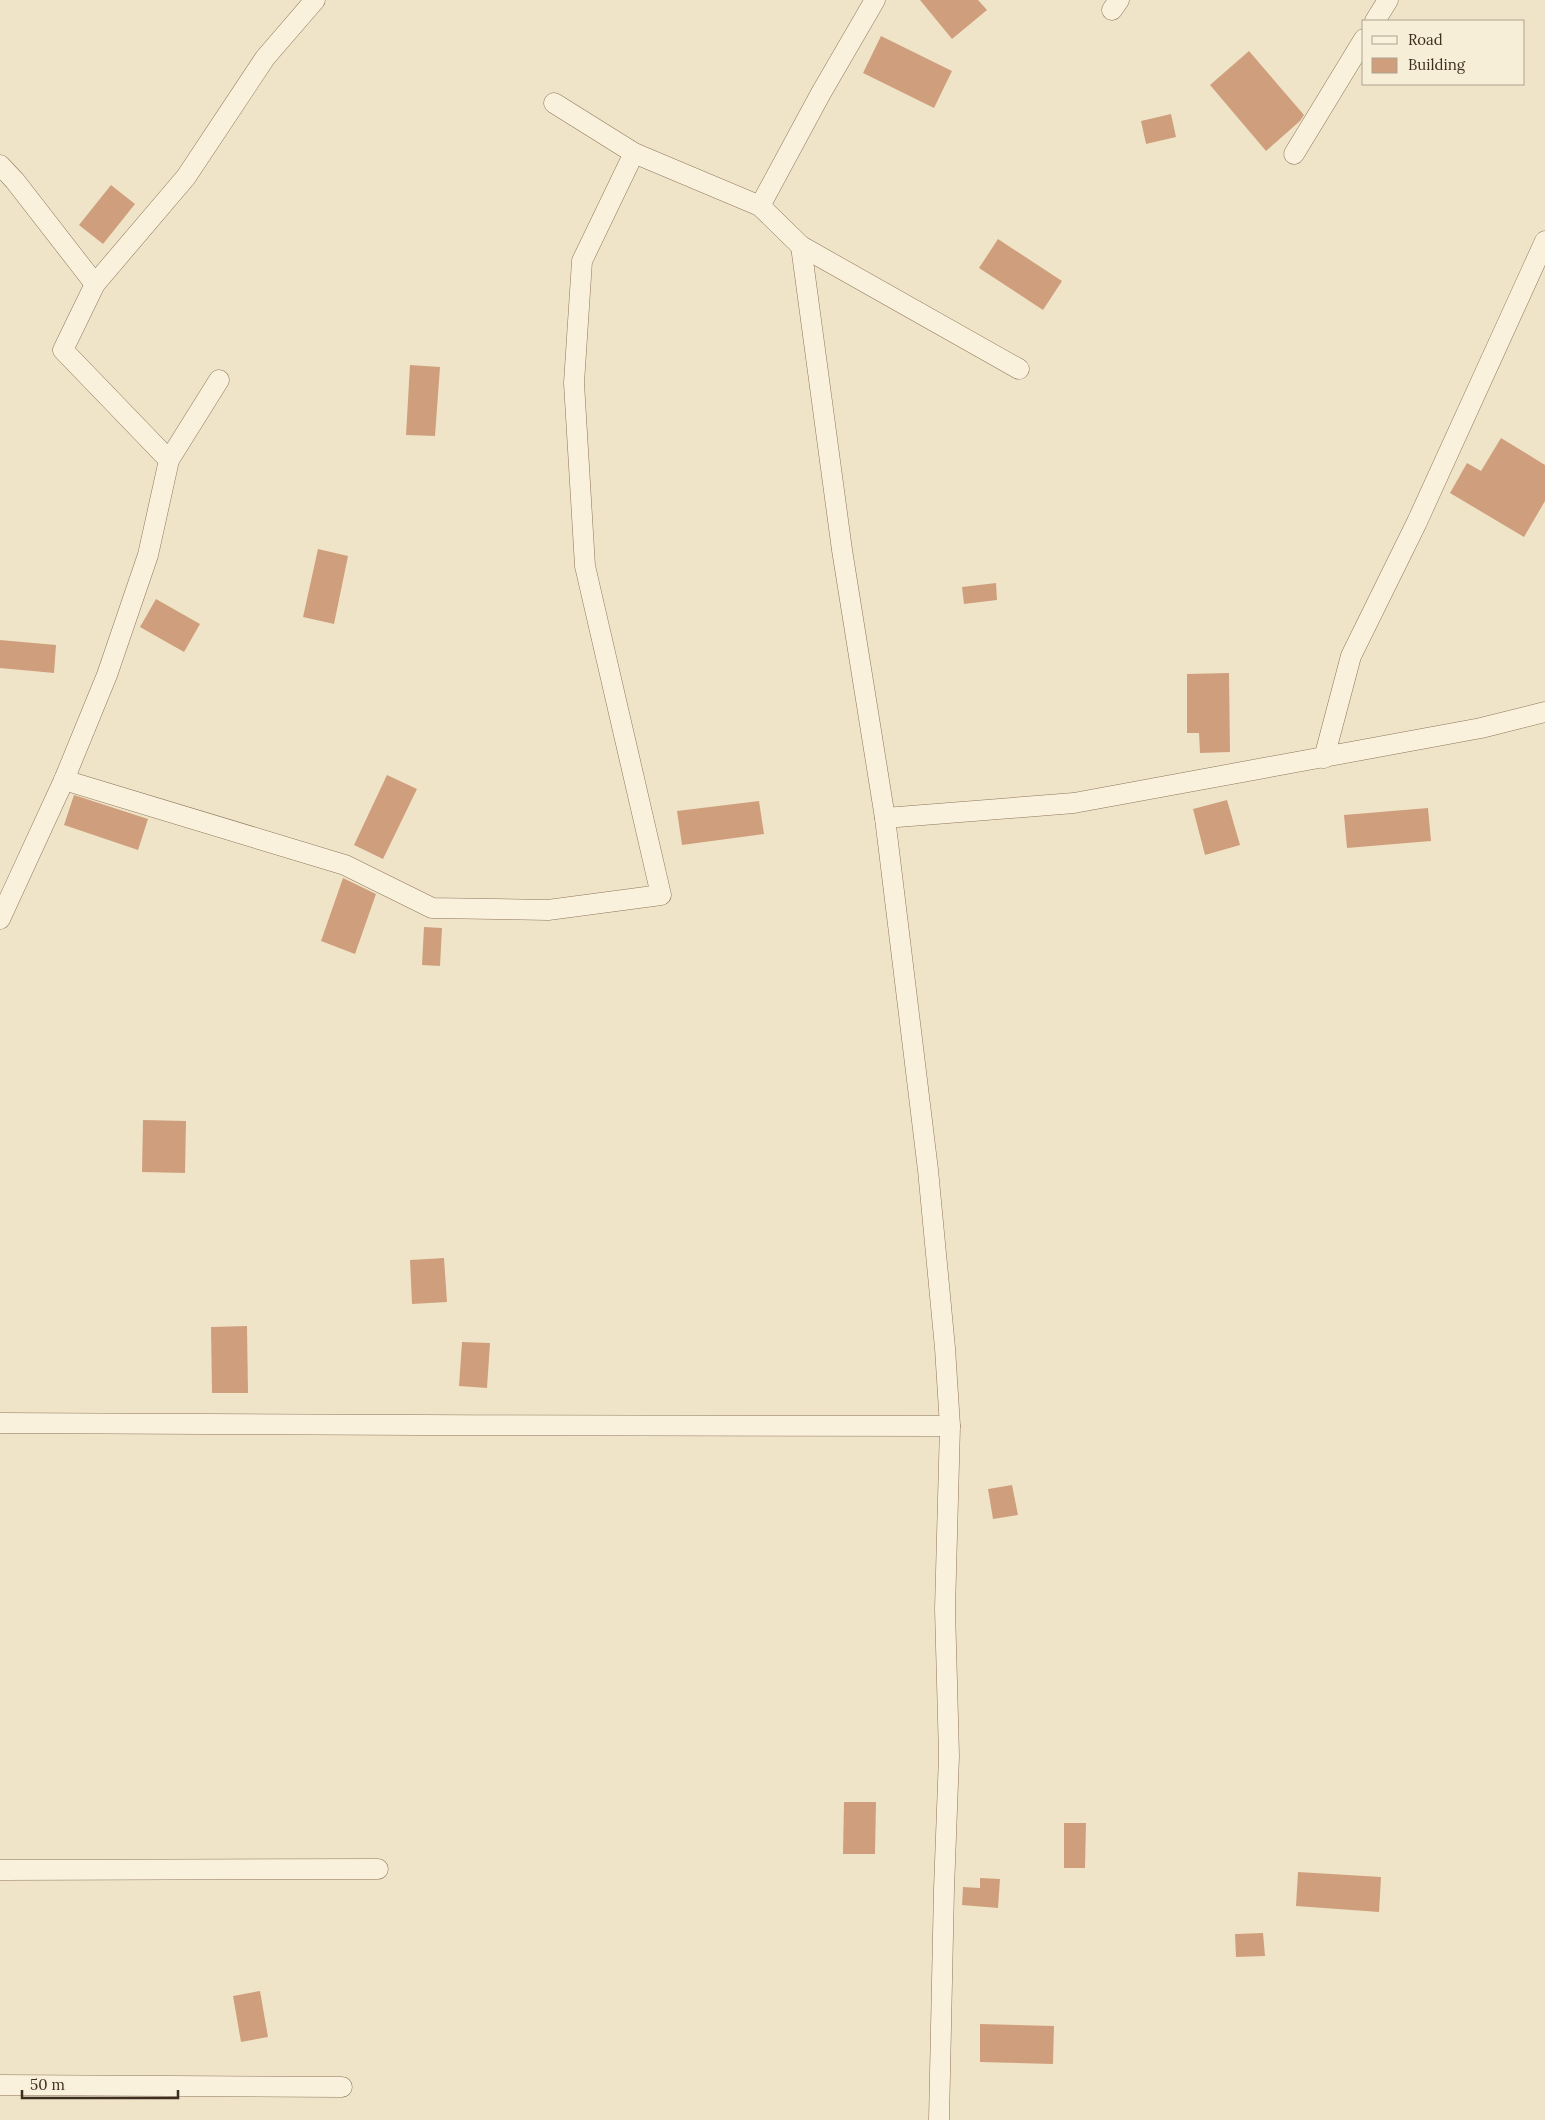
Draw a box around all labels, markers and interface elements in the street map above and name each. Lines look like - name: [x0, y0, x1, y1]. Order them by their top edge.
- legend: [1362, 20, 1525, 85]
- text: Road: [1408, 30, 1443, 49]
- text: Building: [1408, 55, 1466, 74]
- scale bar: [22, 2068, 179, 2100]
- text: 50 m: [30, 2075, 65, 2094]

